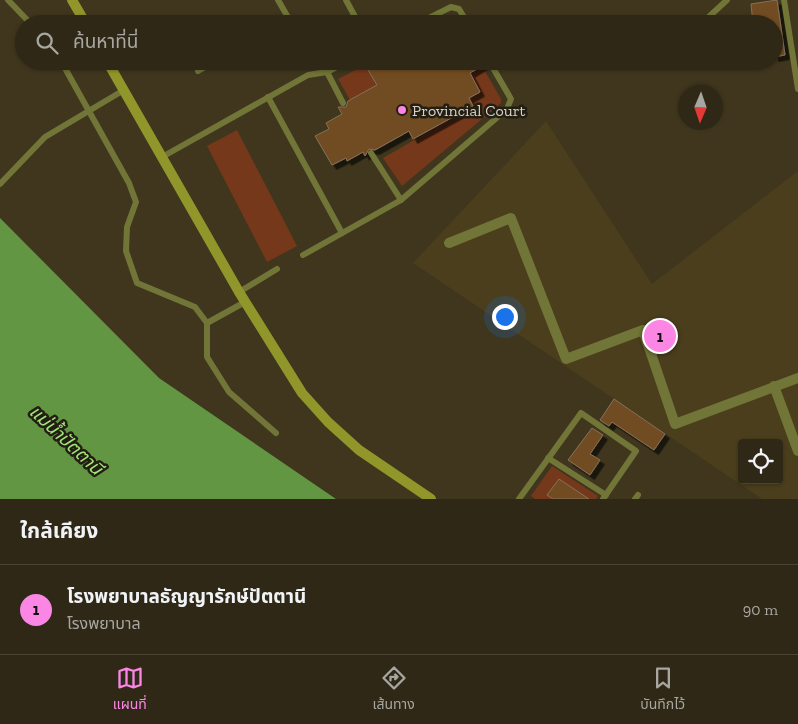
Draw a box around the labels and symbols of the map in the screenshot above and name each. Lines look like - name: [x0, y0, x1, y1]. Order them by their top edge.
- north arrow: [678, 85, 723, 130]
- place label: Provincial Court: [412, 101, 525, 120]
- marker: Provincial Court: [396, 104, 408, 116]
- your location: [492, 304, 518, 330]
- pin: 1: [644, 317, 676, 355]
- water label: แม่น้ำปัตตานี: [25, 399, 110, 481]

